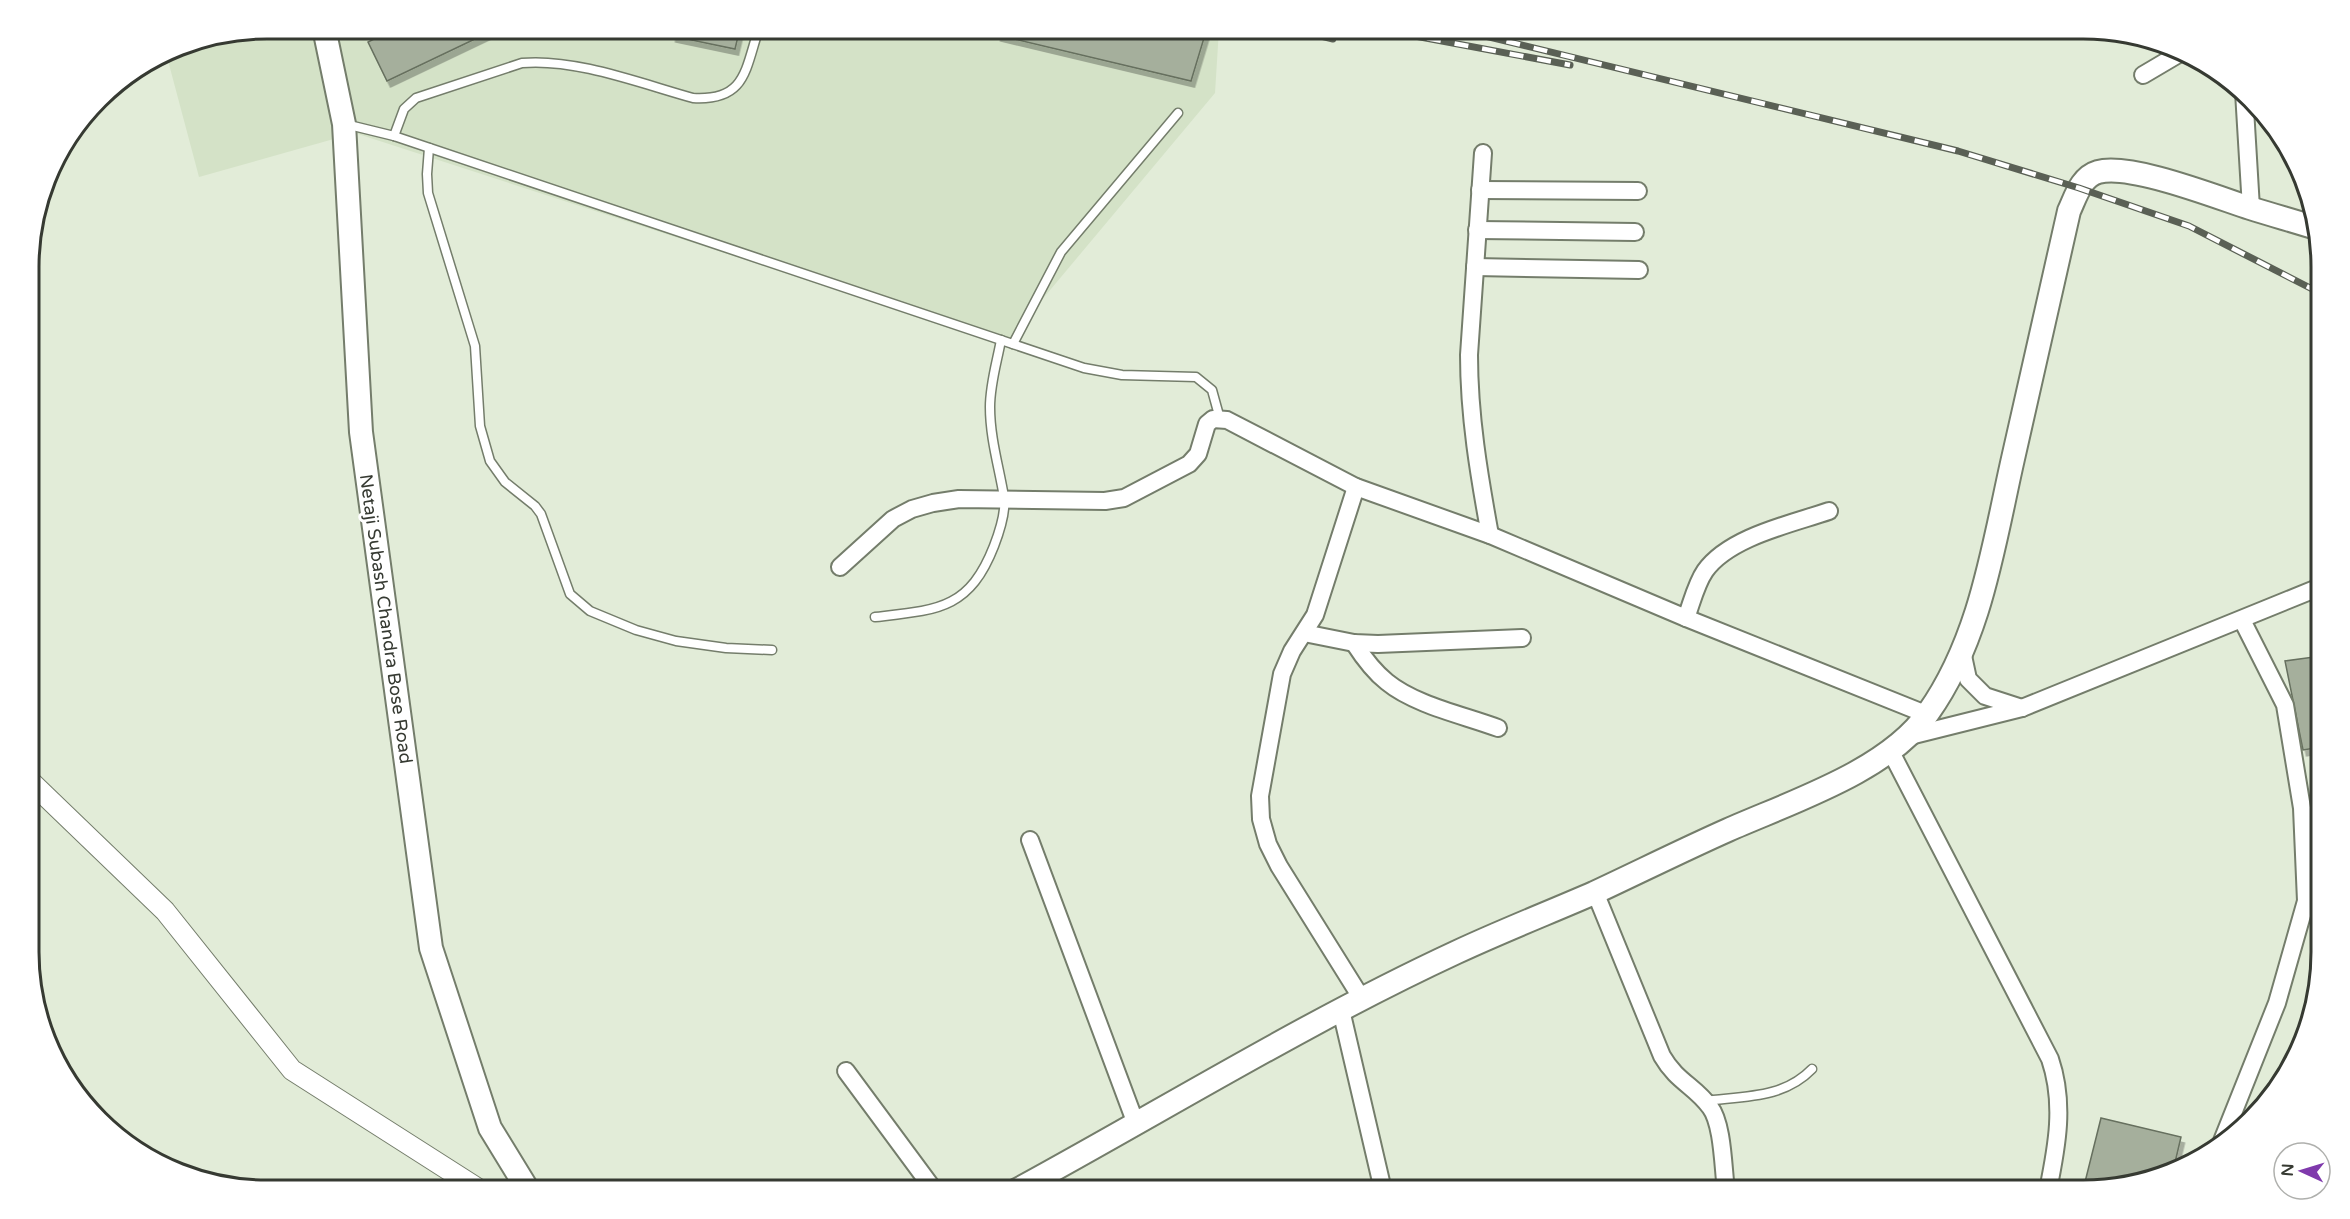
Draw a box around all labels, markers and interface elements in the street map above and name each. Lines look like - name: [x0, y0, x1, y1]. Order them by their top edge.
- street label: Netaji Subash Chandra Bose Road: [355, 473, 417, 765]
- north arrow: [2272, 1141, 2332, 1201]
- text: N: [2278, 1163, 2298, 1177]

